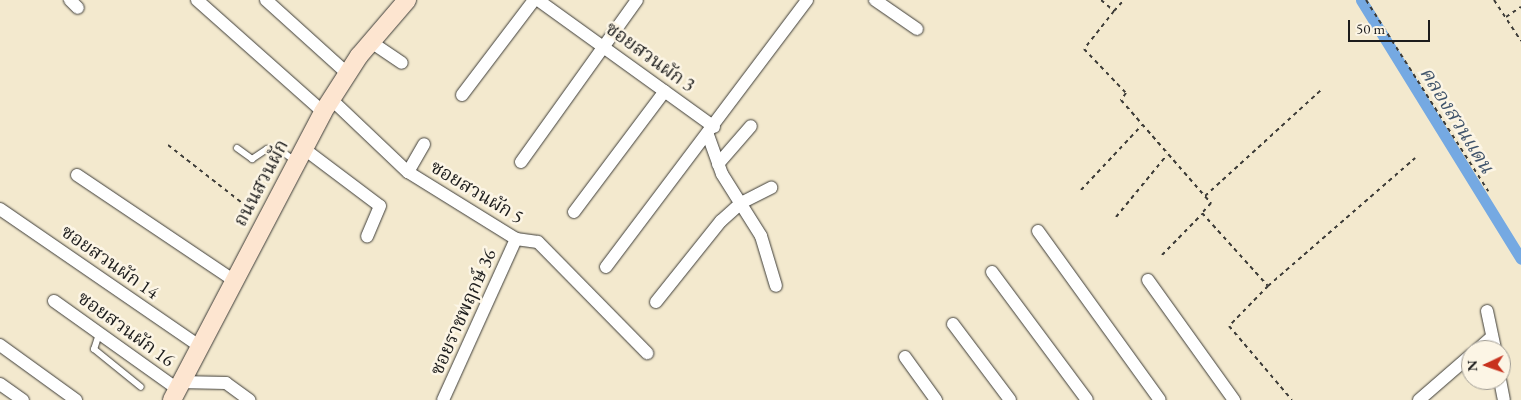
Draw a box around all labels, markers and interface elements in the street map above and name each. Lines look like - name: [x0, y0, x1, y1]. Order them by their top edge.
- scale bar: [1351, 10, 1434, 42]
- street label: ซอยสวนผัก 3: [601, 17, 699, 97]
- text: 50 m: [1356, 19, 1385, 38]
- water label: คลองสวนแดน: [1415, 62, 1499, 178]
- street label: ถนนสวนผัก: [229, 136, 293, 230]
- street label: ซอยสวนผัก 5: [426, 155, 528, 229]
- street label: ซอยสวนผัก 14: [57, 220, 163, 304]
- street label: ซอยราชพฤกษ์ 36: [425, 245, 501, 379]
- street label: ซอยสวนผัก 16: [73, 286, 179, 372]
- north arrow: [1461, 340, 1511, 390]
- text: N: [1463, 360, 1481, 372]

